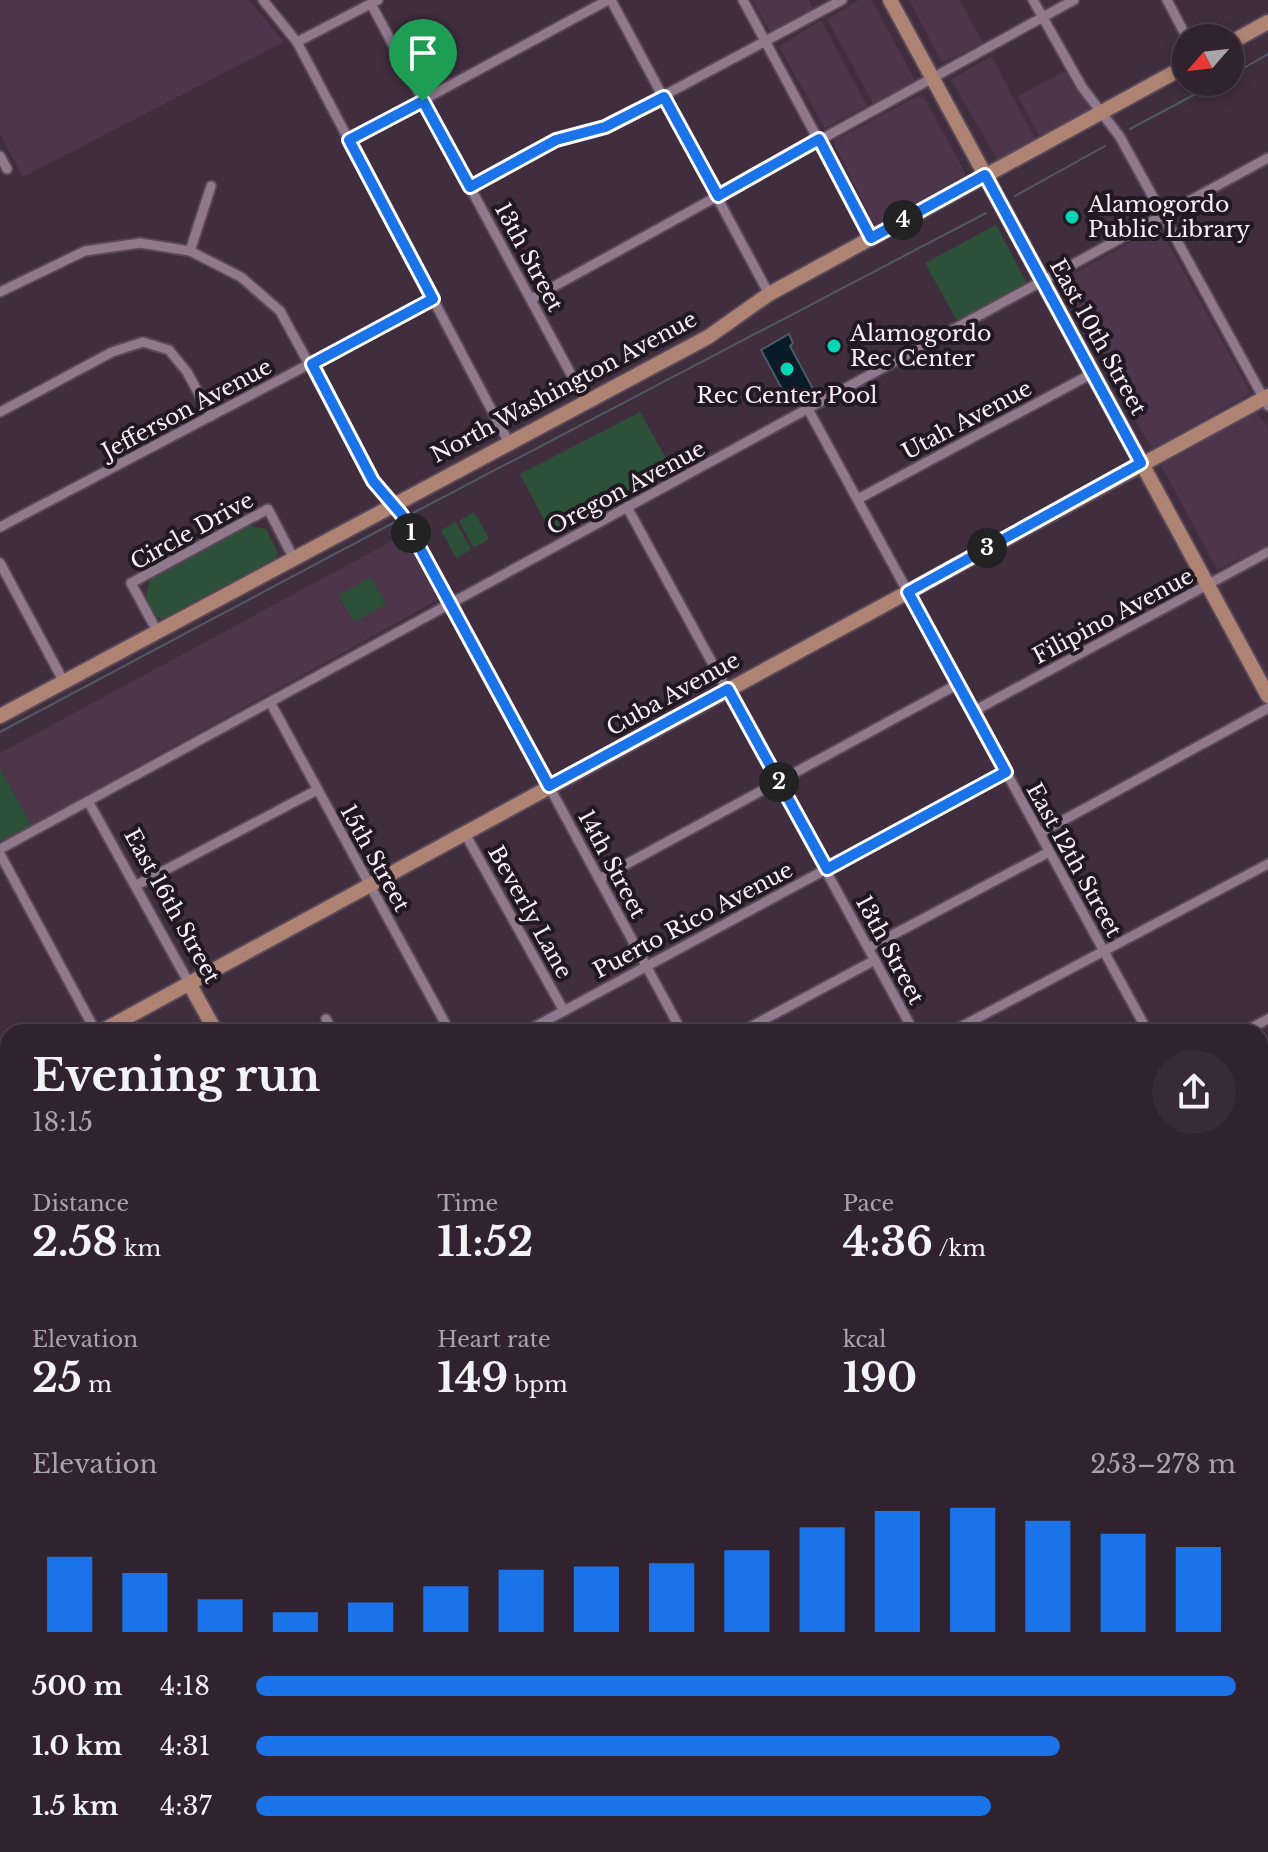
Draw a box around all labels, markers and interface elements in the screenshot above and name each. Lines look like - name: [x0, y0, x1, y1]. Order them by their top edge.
- pin: [389, 19, 457, 101]
- north arrow: [1172, 24, 1244, 96]
- map controls: [1172, 24, 1244, 96]
- icon: arrive: [401, 31, 445, 75]
- place label: Alamogordo Public Library: [1087, 191, 1250, 243]
- street label: 13th Street: [489, 198, 569, 317]
- pin: 4: [883, 200, 923, 240]
- text: 4: [896, 206, 910, 233]
- marker: Alamogordo Public Library: [1063, 208, 1081, 226]
- street label: East 10th Street: [1044, 254, 1152, 420]
- street label: North Washington Avenue: [427, 305, 701, 469]
- place label: Alamogordo Rec Center: [849, 320, 991, 372]
- marker: Alamogordo Rec Center: [825, 337, 843, 355]
- street label: Jefferson Avenue: [95, 353, 277, 467]
- marker: Rec Center Pool: [778, 360, 796, 378]
- street label: Utah Avenue: [897, 374, 1037, 466]
- place label: Rec Center Pool: [697, 382, 877, 409]
- street label: Oregon Avenue: [542, 435, 710, 541]
- street label: Circle Drive: [126, 486, 258, 576]
- pin: 1: [391, 513, 431, 553]
- text: 1: [406, 519, 416, 546]
- pin: 3: [967, 528, 1007, 568]
- text: 3: [980, 534, 994, 561]
- street label: Filipino Avenue: [1028, 562, 1198, 670]
- street label: Cuba Avenue: [602, 646, 744, 742]
- pin: 2: [759, 762, 799, 802]
- text: 2: [772, 768, 786, 795]
- street label: East 12th Street: [1020, 778, 1128, 942]
- street label: 15th Street: [335, 800, 416, 917]
- street label: 14th Street: [572, 805, 652, 923]
- street label: East 16th Street: [118, 824, 226, 989]
- street label: Beverly Lane: [482, 841, 578, 983]
- street label: Puerto Rico Avenue: [589, 856, 797, 984]
- street label: 13th Street: [850, 891, 930, 1010]
- text: Evening run: [32, 1048, 320, 1103]
- button: share: [1152, 1050, 1236, 1134]
- text: 18:15: [32, 1106, 93, 1138]
- text: Distance: [32, 1190, 129, 1217]
- text: Time: [437, 1190, 498, 1217]
- text: Pace: [843, 1190, 894, 1217]
- text: 2.58: [32, 1217, 118, 1267]
- text: 11:52: [437, 1217, 533, 1267]
- text: 4:36: [843, 1217, 933, 1267]
- text: km: [118, 1235, 161, 1262]
- text: /km: [933, 1235, 986, 1262]
- text: Elevation: [32, 1326, 138, 1353]
- text: Heart rate: [437, 1326, 551, 1353]
- text: kcal: [843, 1326, 887, 1353]
- text: 25: [32, 1353, 82, 1403]
- text: 149: [437, 1353, 508, 1403]
- text: 190: [843, 1353, 917, 1403]
- text: m: [82, 1371, 112, 1398]
- text: bpm: [508, 1371, 568, 1398]
- text: Elevation: [32, 1448, 158, 1480]
- text: 253–278 m: [1090, 1448, 1236, 1480]
- text: 500 m: [32, 1670, 122, 1702]
- text: 4:18: [160, 1670, 210, 1702]
- text: 1.0 km: [32, 1730, 122, 1762]
- text: 4:31: [160, 1730, 210, 1762]
- text: 1.5 km: [32, 1790, 119, 1822]
- text: 4:37: [160, 1790, 212, 1822]

